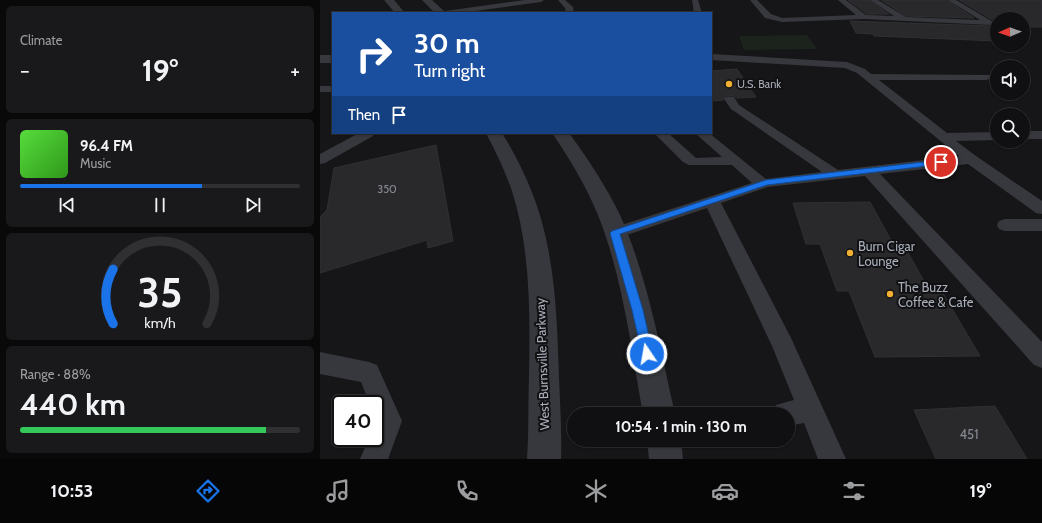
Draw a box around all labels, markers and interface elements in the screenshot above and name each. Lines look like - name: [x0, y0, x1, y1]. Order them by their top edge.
- north arrow: [990, 12, 1030, 52]
- map controls: [990, 12, 1030, 148]
- text: 30 m: [414, 26, 480, 60]
- icon: right: [348, 28, 400, 80]
- text: Climate: [20, 32, 62, 48]
- text: 19°: [142, 52, 178, 89]
- text: −: [20, 57, 30, 84]
- text: +: [290, 57, 300, 84]
- text: Turn right: [414, 60, 485, 82]
- button: sound: [990, 60, 1030, 100]
- place label: U.S. Bank: [737, 77, 781, 91]
- marker: U.S. Bank: [724, 79, 734, 89]
- icon: arrive: [388, 104, 410, 126]
- text: Then: [348, 106, 380, 124]
- button: search: [990, 108, 1030, 148]
- text: 96.4 FM: [80, 137, 133, 155]
- pin: [924, 145, 958, 179]
- icon: arrive: [930, 151, 952, 173]
- text: Music: [80, 155, 111, 171]
- house number: 350: [377, 182, 397, 196]
- icon: previous: [56, 194, 78, 216]
- icon: pause: [149, 194, 171, 216]
- icon: next: [242, 194, 264, 216]
- place label: Burn Cigar Lounge: [858, 238, 916, 269]
- marker: Burn Cigar Lounge: [845, 248, 855, 258]
- text: 35: [138, 267, 182, 317]
- place label: The Buzz Coffee & Cafe: [898, 279, 974, 310]
- marker: The Buzz Coffee & Cafe: [885, 289, 895, 299]
- street label: West Burnsville Parkway: [532, 297, 552, 431]
- text: km/h: [144, 314, 176, 332]
- position arrow: [626, 333, 668, 375]
- text: Range · 88%: [20, 366, 91, 382]
- text: 440 km: [20, 386, 126, 423]
- speed limit sign: 40: [332, 395, 384, 447]
- text: 10:54 · 1 min · 130 m: [615, 418, 747, 436]
- house number: 451: [960, 426, 978, 442]
- icon: directions: [194, 477, 222, 505]
- icon: music: [324, 477, 352, 505]
- icon: phone: [453, 477, 481, 505]
- icon: climate: [582, 477, 610, 505]
- icon: car: [711, 477, 739, 505]
- icon: filters: [840, 477, 868, 505]
- text: 10:53: [51, 480, 93, 502]
- text: 19°: [969, 480, 991, 502]

